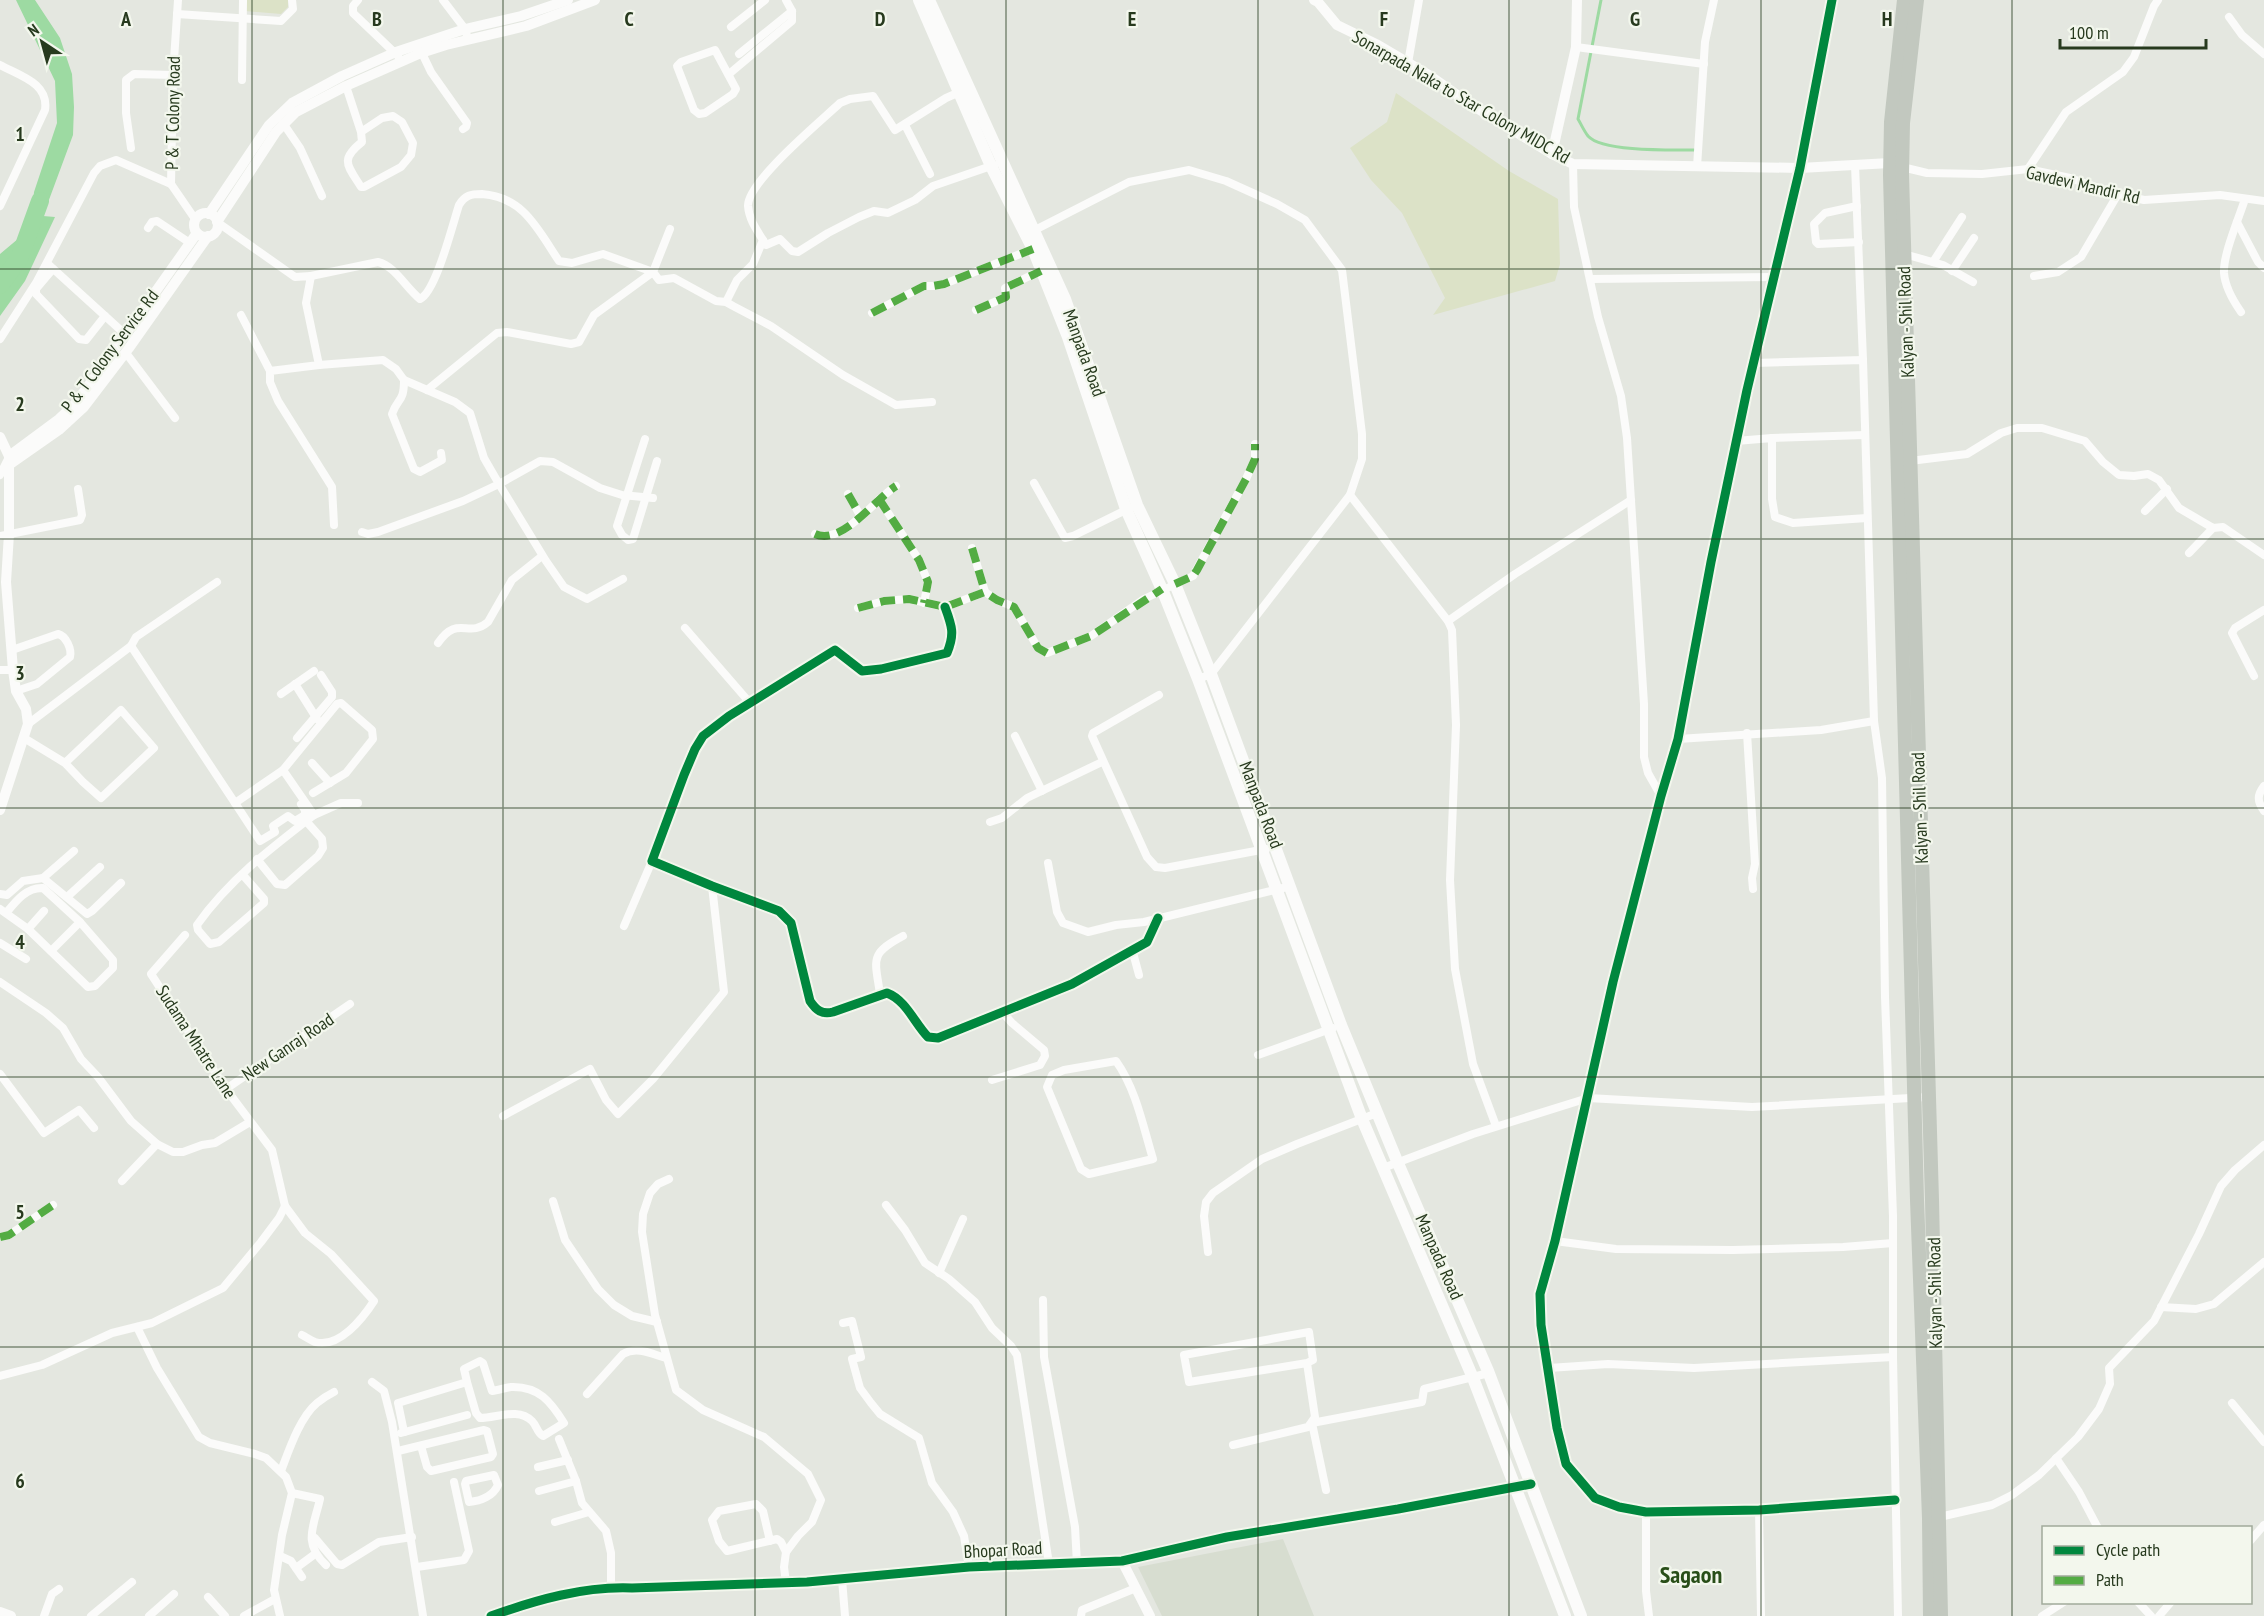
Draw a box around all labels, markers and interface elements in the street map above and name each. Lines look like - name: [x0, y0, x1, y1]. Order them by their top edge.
- text: A: [120, 6, 132, 32]
- text: B: [372, 6, 382, 32]
- text: C: [624, 6, 634, 32]
- text: D: [875, 6, 886, 32]
- text: E: [1128, 6, 1136, 32]
- text: F: [1380, 6, 1388, 32]
- text: G: [1630, 6, 1640, 32]
- text: H: [1882, 6, 1892, 32]
- north arrow: [12, 12, 72, 72]
- scale bar: [2060, 12, 2206, 50]
- text: N: [24, 19, 43, 40]
- text: 100 m: [2069, 21, 2109, 44]
- street label: Sonarpada Naka to Star Colony MIDC Rd: [1348, 25, 1574, 168]
- street label: P & T Colony Road: [160, 56, 185, 170]
- text: 1: [15, 121, 25, 147]
- street label: Gavdevi Mandir Rd: [2024, 160, 2142, 209]
- street label: Kalyan - Shil Road: [1892, 266, 1919, 378]
- street label: P & T Colony Service Rd: [56, 285, 163, 417]
- street label: Manpada Road: [1058, 306, 1111, 400]
- text: 2: [15, 391, 25, 417]
- text: 3: [15, 660, 25, 686]
- street label: Kalyan - Shil Road: [1906, 752, 1933, 864]
- street label: Manpada Road: [1234, 758, 1289, 851]
- text: 4: [15, 929, 25, 955]
- street label: Sudama Mhatre Lane: [151, 981, 242, 1103]
- street label: New Ganraj Road: [238, 1008, 338, 1086]
- text: 5: [15, 1199, 25, 1225]
- street label: Manpada Road: [1410, 1210, 1468, 1303]
- street label: Kalyan - Shil Road: [1922, 1237, 1947, 1349]
- text: 6: [15, 1468, 25, 1494]
- legend: [2042, 1526, 2252, 1604]
- street label: Bhopar Road: [963, 1536, 1043, 1563]
- text: Cycle path: [2096, 1538, 2160, 1561]
- district label: Sagaon: [1660, 1559, 1722, 1590]
- text: Path: [2096, 1568, 2124, 1591]

